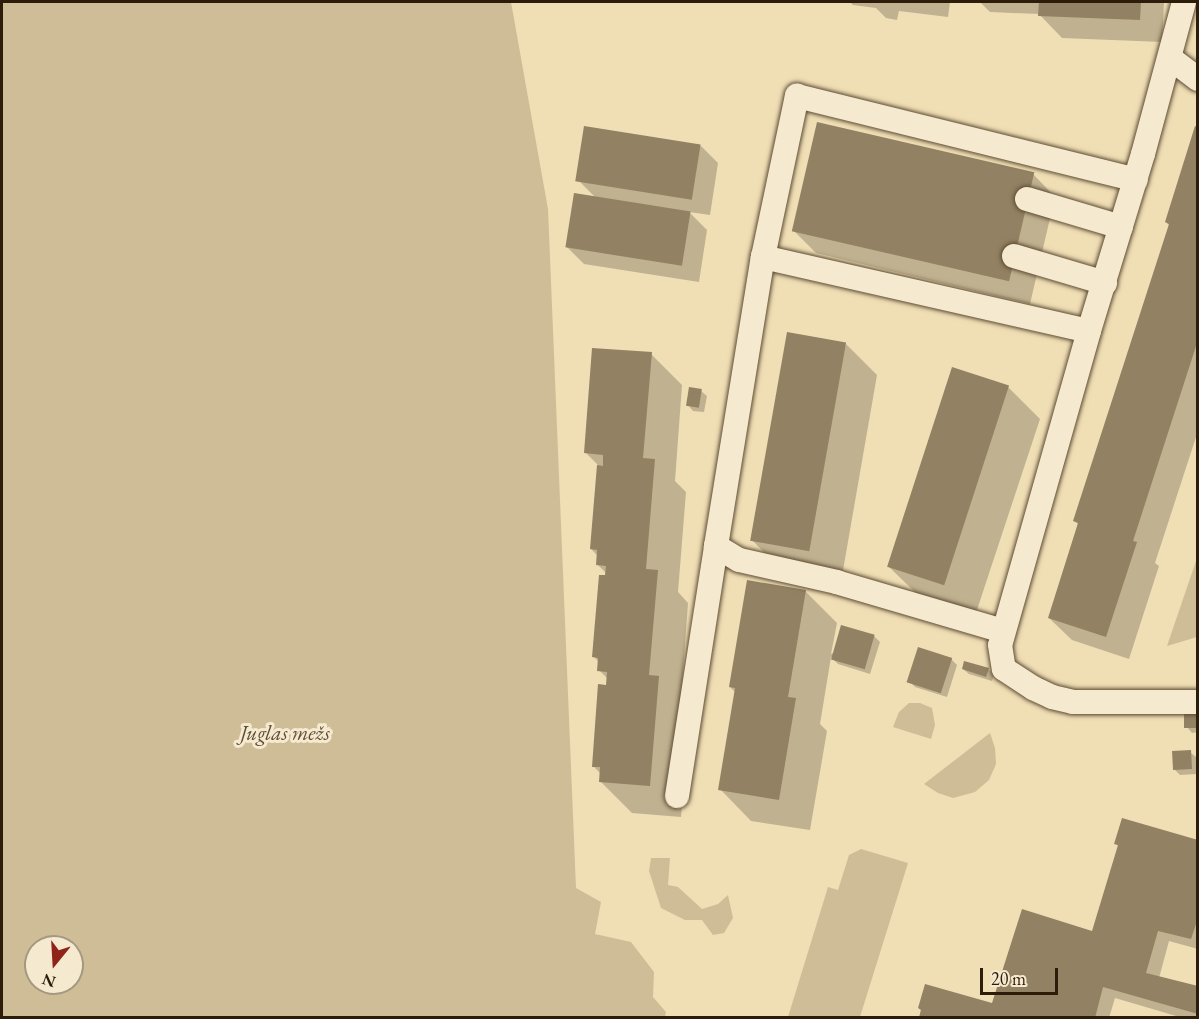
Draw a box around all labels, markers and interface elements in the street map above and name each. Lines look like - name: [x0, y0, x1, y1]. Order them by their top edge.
- park label: Juglas mežs: [240, 720, 330, 746]
- north arrow: [24, 935, 84, 995]
- scale bar: [983, 956, 1061, 994]
- text: 20 m: [991, 967, 1026, 990]
- text: N: [40, 969, 58, 993]

